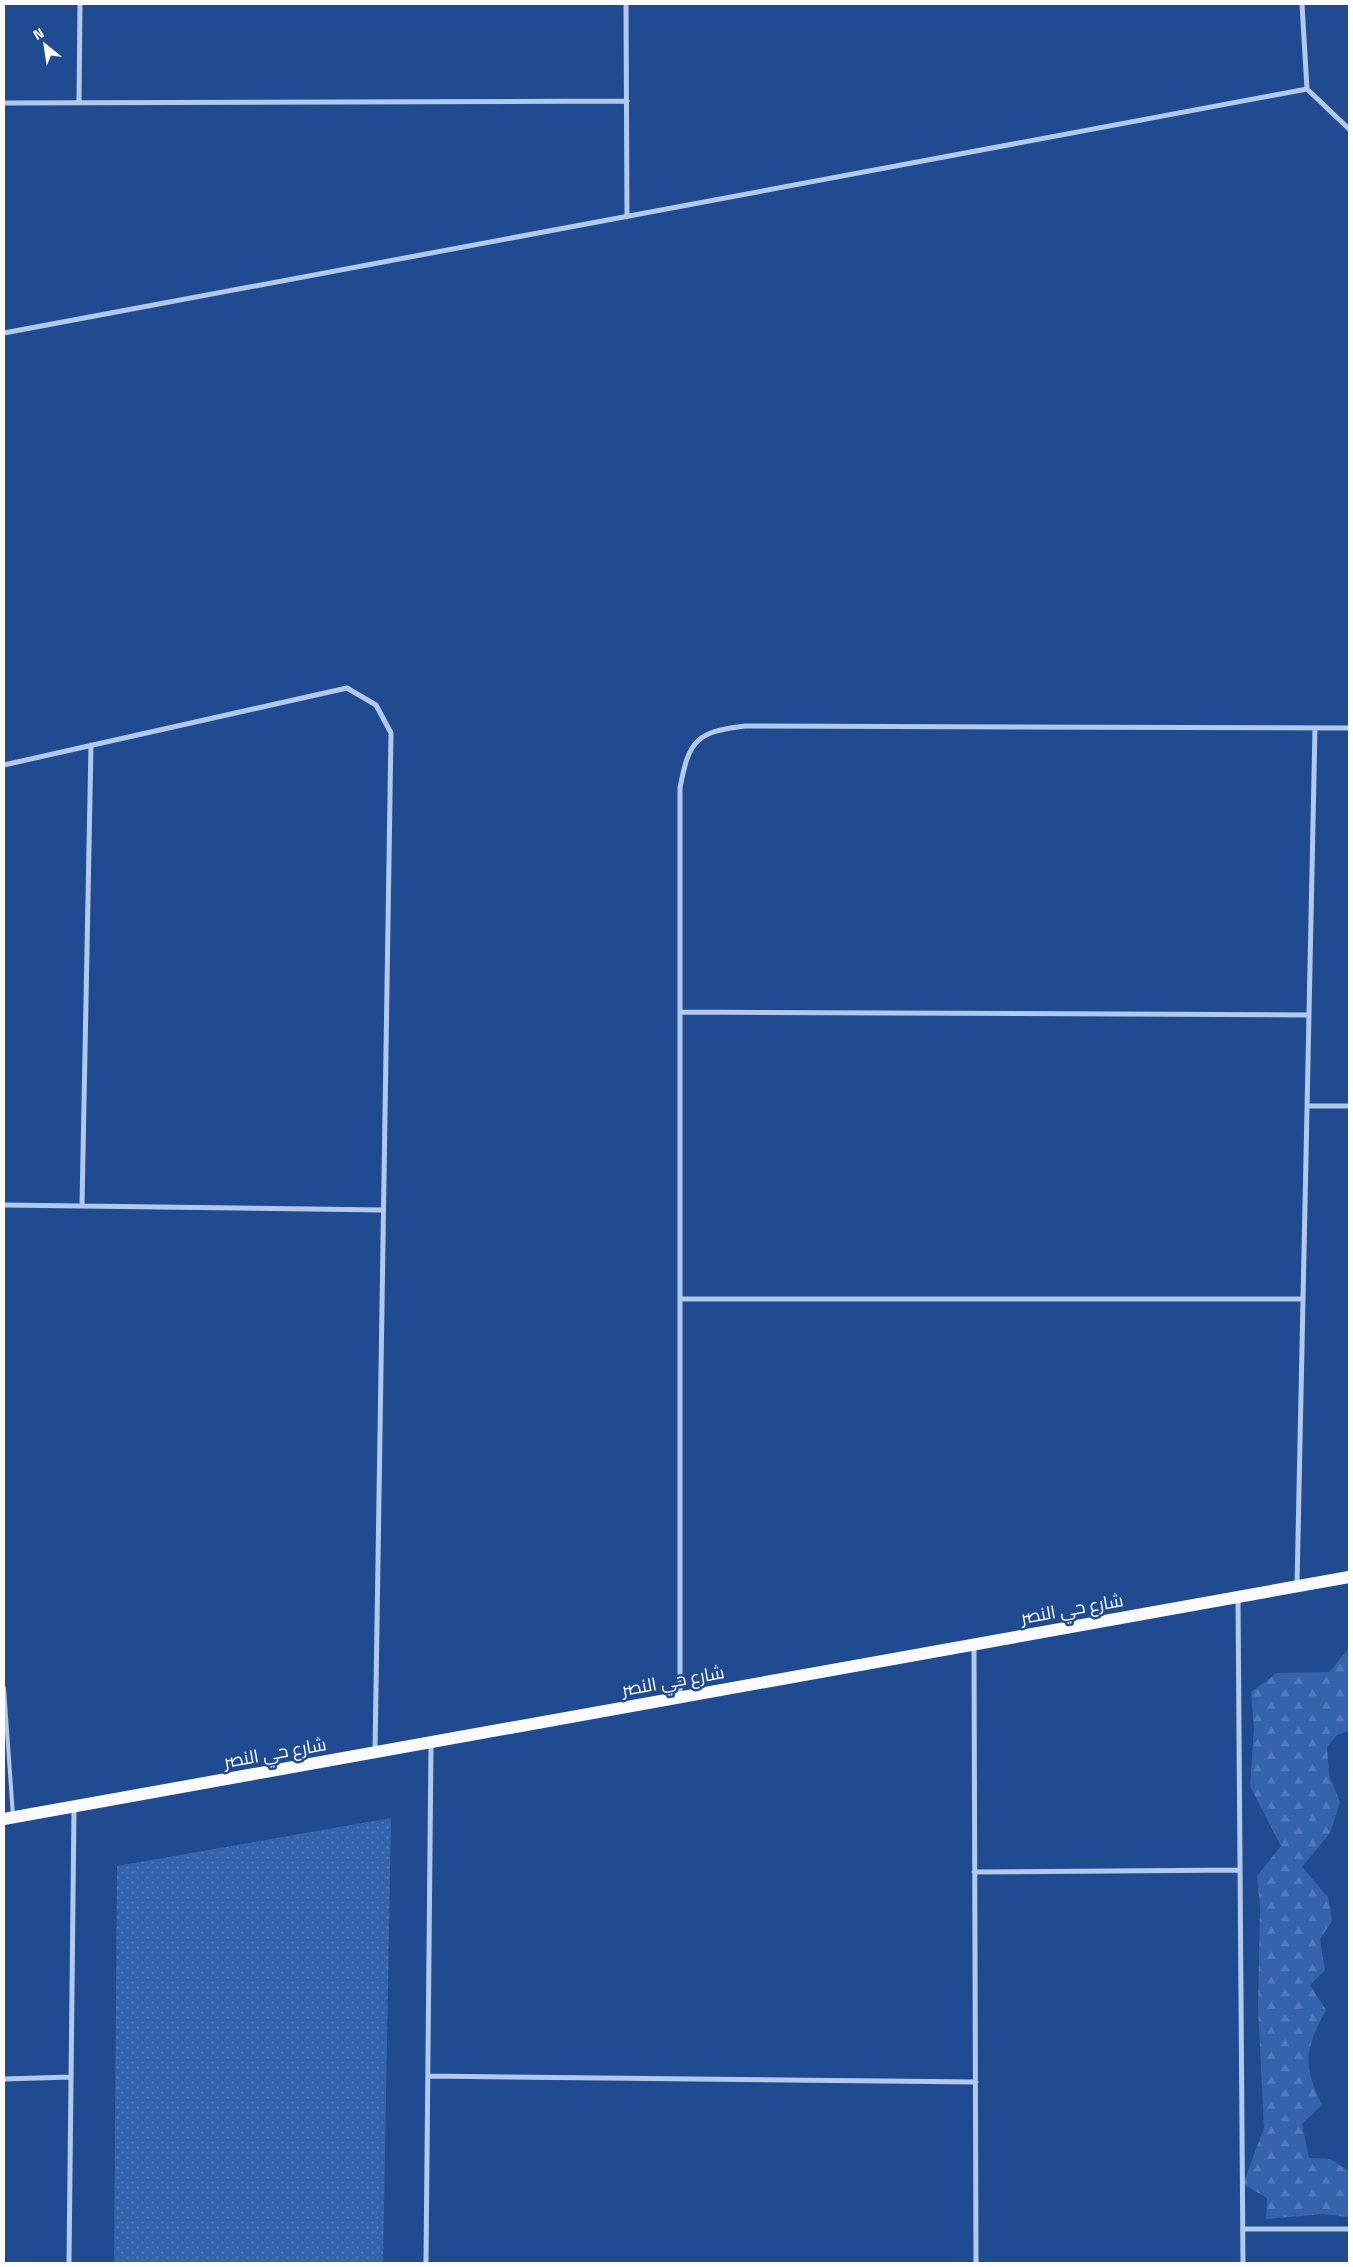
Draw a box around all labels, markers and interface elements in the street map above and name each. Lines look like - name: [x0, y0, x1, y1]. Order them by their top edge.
- north arrow: [20, 20, 70, 70]
- text: N: [29, 22, 48, 45]
- street label: شارع حي النصر: [1017, 1586, 1126, 1632]
- street label: شارع حي النصر: [618, 1658, 727, 1704]
- street label: شارع حي النصر: [220, 1730, 329, 1776]

